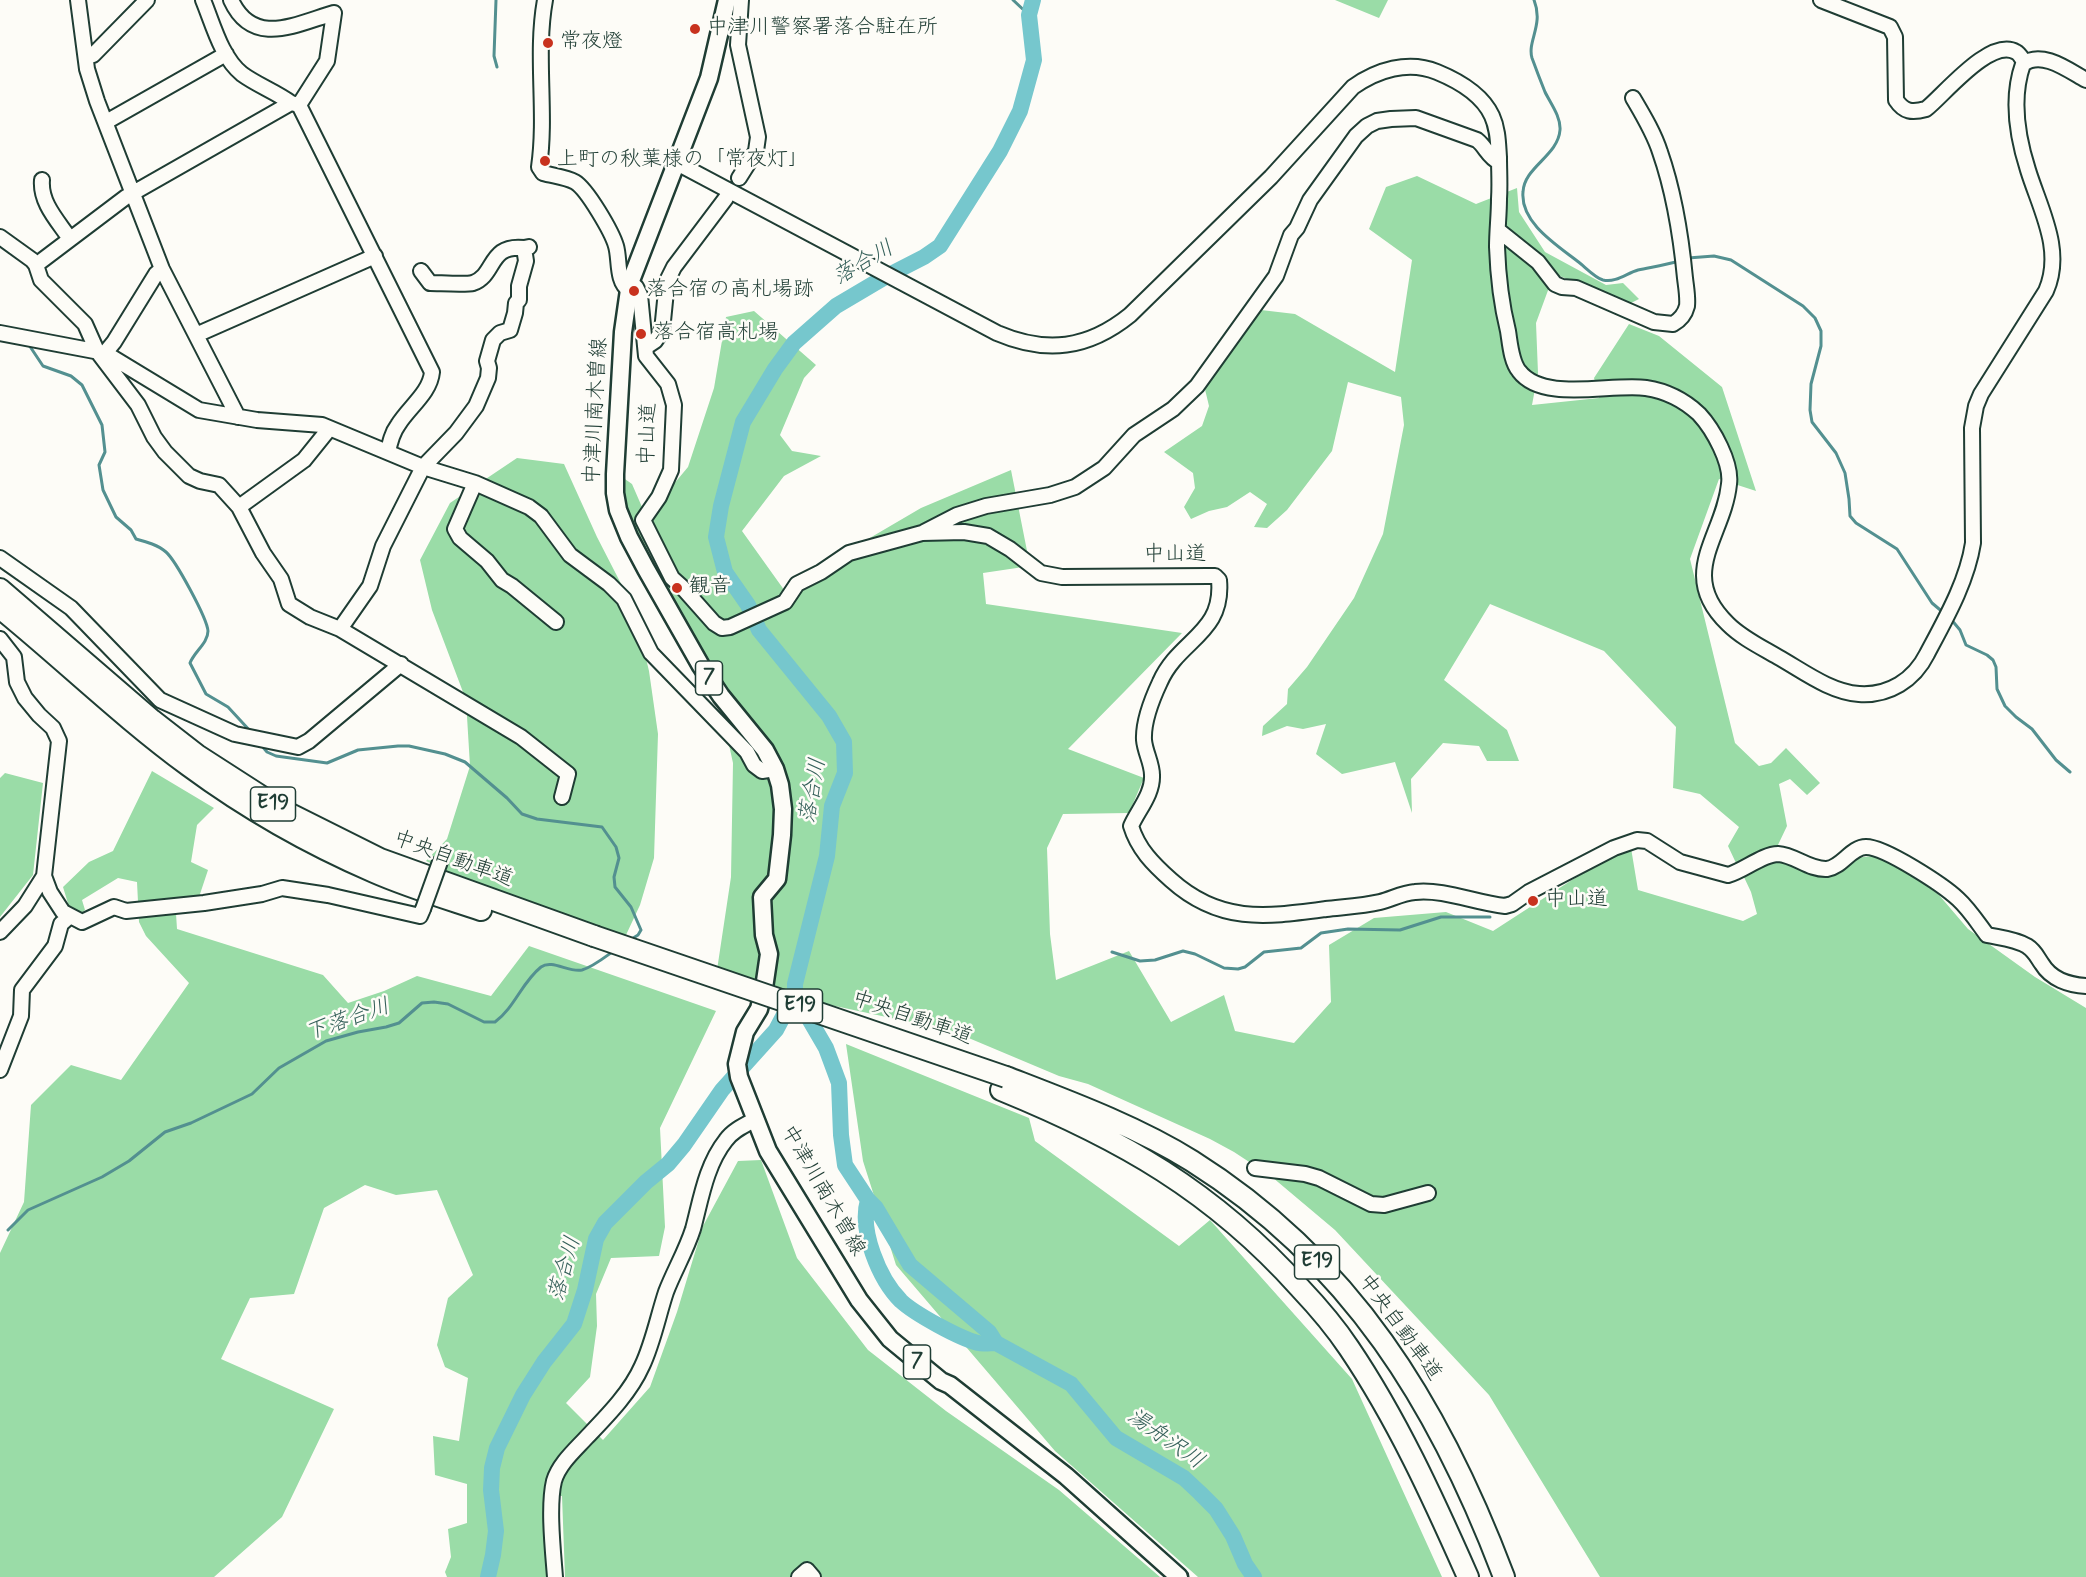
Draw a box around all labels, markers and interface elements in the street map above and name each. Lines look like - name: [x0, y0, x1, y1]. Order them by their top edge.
- place label: 中津川警察署落合駐在所: [707, 16, 938, 42]
- marker: 中津川警察署落合駐在所: [688, 22, 702, 36]
- place label: 常夜燈: [560, 30, 623, 56]
- marker: 常夜燈: [541, 36, 555, 50]
- place label: 上町の秋葉様の「常夜灯」: [557, 148, 809, 174]
- marker: 上町の秋葉様の「常夜灯」: [538, 154, 552, 168]
- water label: 落合川: [829, 236, 899, 292]
- place label: 落合宿の高札場跡: [646, 278, 814, 304]
- marker: 落合宿の高札場跡: [627, 284, 641, 298]
- place label: 落合宿高札場: [653, 321, 779, 347]
- marker: 落合宿高札場: [634, 327, 648, 341]
- street label: 中津川南木曽線: [581, 337, 613, 485]
- street label: 中山道: [635, 402, 663, 466]
- street label: 中山道: [1144, 543, 1206, 569]
- place label: 観音: [689, 575, 731, 601]
- marker: 観音: [670, 581, 684, 595]
- road number: 7: [696, 661, 722, 695]
- water label: 落合川: [795, 756, 833, 826]
- road number: E19: [250, 787, 296, 821]
- street label: 中央自動車道: [389, 827, 517, 893]
- place label: 中山道: [1545, 888, 1608, 914]
- marker: 中山道: [1526, 894, 1540, 908]
- street label: 中央自動車道: [848, 987, 976, 1051]
- road number: E19: [778, 989, 822, 1023]
- water label: 下落合川: [302, 994, 394, 1048]
- street label: 中津川南木曽線: [774, 1121, 870, 1261]
- water label: 落合川: [544, 1234, 588, 1304]
- road number: E19: [1294, 1245, 1340, 1279]
- street label: 中央自動車道: [1352, 1270, 1446, 1386]
- road number: 7: [904, 1345, 930, 1379]
- water label: 湯舟沢川: [1121, 1404, 1209, 1476]

